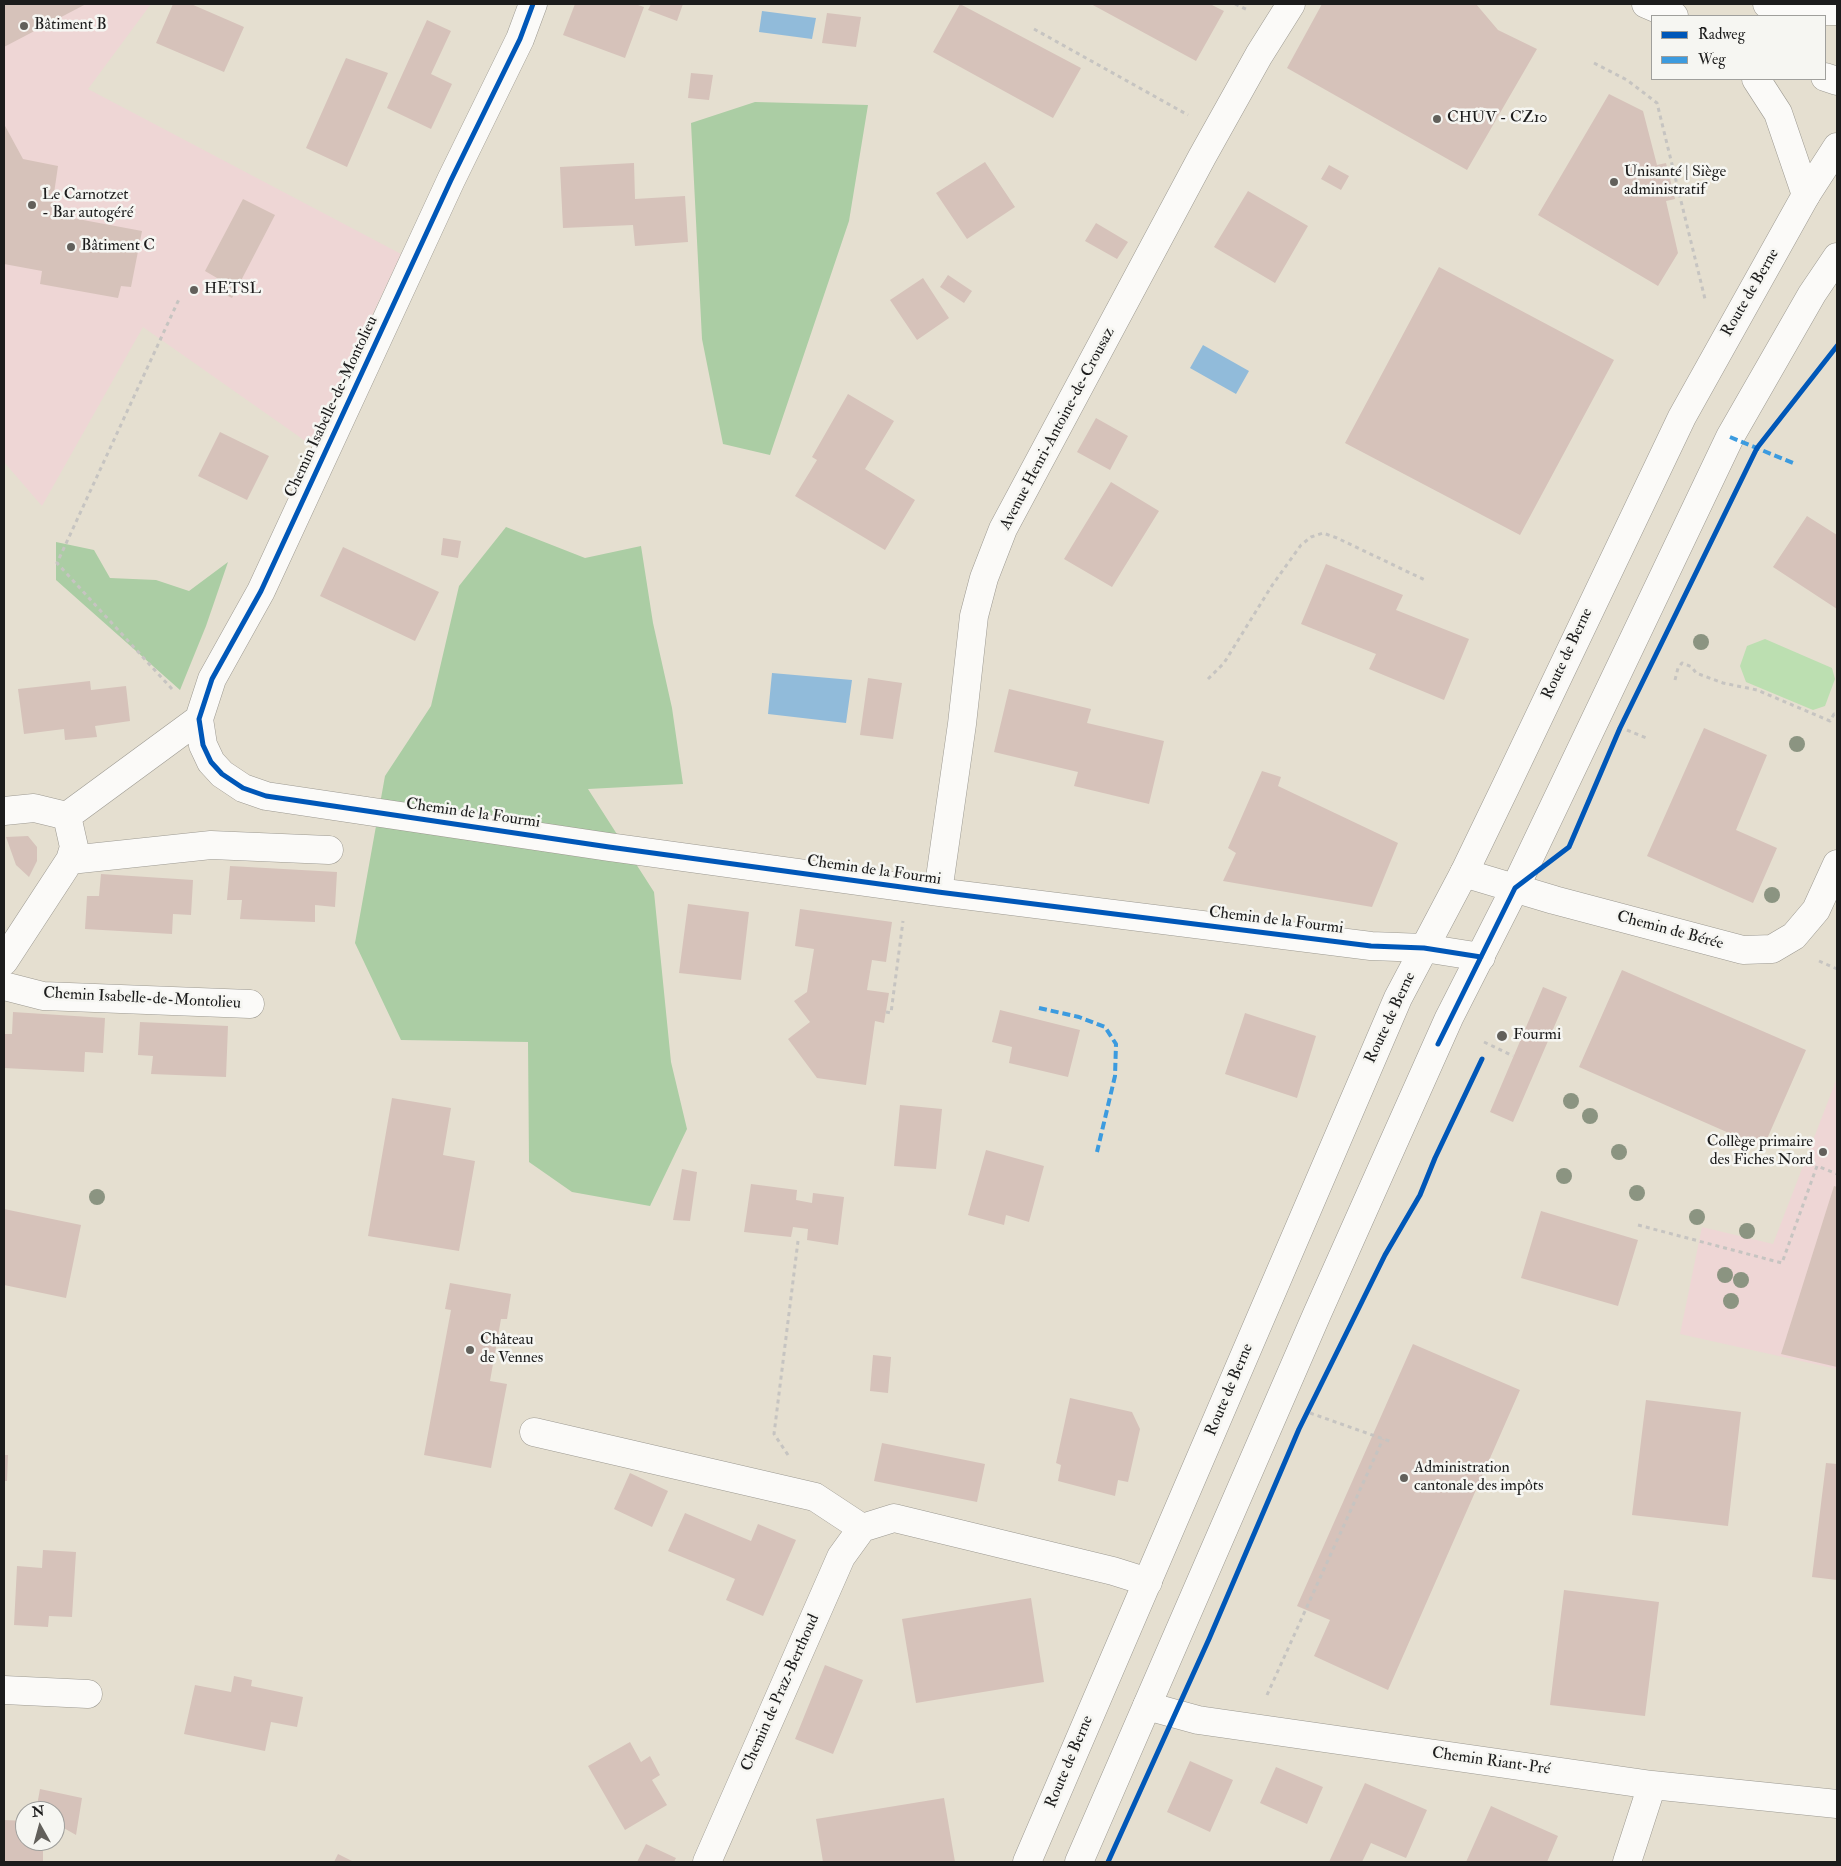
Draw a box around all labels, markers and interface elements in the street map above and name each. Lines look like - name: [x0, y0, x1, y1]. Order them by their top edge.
- legend: [1651, 15, 1826, 80]
- place label: Bâtiment B: [34, 16, 107, 36]
- marker: Bâtiment B: [18, 20, 30, 32]
- text: Radweg: [1698, 25, 1745, 44]
- text: Weg: [1698, 50, 1726, 69]
- place label: CHUV - CZ10: [1447, 109, 1548, 129]
- marker: CHUV - CZ10: [1431, 113, 1443, 125]
- place label: Unisanté | Siège administratif: [1624, 163, 1726, 201]
- marker: Unisanté | Siège administratif: [1608, 176, 1620, 188]
- place label: Le Carnotzet - Bar autogéré: [42, 186, 133, 224]
- marker: Le Carnotzet - Bar autogéré: [26, 199, 38, 211]
- place label: Bâtiment C: [81, 237, 155, 257]
- marker: Bâtiment C: [65, 241, 77, 253]
- street label: Route de Berne: [1718, 246, 1784, 340]
- place label: HETSL: [204, 280, 261, 300]
- marker: HETSL: [188, 284, 200, 296]
- street label: Chemin Isabelle-de-Montolieu: [281, 313, 383, 501]
- street label: Avenue Henri-Antoine-de-Crousaz: [996, 325, 1120, 533]
- street label: Route de Berne: [1538, 605, 1598, 703]
- street label: Chemin de la Fourmi: [405, 795, 541, 833]
- street label: Chemin de la Fourmi: [806, 852, 942, 890]
- street label: Chemin de la Fourmi: [1208, 903, 1344, 939]
- street label: Chemin de Bérée: [1615, 908, 1725, 954]
- street label: Route de Berne: [1361, 969, 1421, 1067]
- street label: Chemin Isabelle-de-Montolieu: [43, 984, 241, 1014]
- place label: Fourmi: [1513, 1026, 1561, 1046]
- marker: Fourmi: [1495, 1029, 1509, 1043]
- place label: Collège primaire des Fiches Nord: [1707, 1133, 1813, 1171]
- marker: Collège primaire des Fiches Nord: [1817, 1146, 1829, 1158]
- place label: Château de Vennes: [480, 1331, 543, 1369]
- street label: Route de Berne: [1202, 1341, 1258, 1439]
- marker: Château de Vennes: [464, 1344, 476, 1356]
- place label: Administration cantonale des impôts: [1414, 1459, 1543, 1497]
- marker: Administration cantonale des impôts: [1398, 1472, 1410, 1484]
- street label: Chemin de Praz-Berthoud: [738, 1612, 824, 1774]
- street label: Route de Berne: [1042, 1713, 1098, 1811]
- street label: Chemin Riant-Pré: [1431, 1744, 1551, 1780]
- north arrow: [15, 1801, 65, 1851]
- text: N: [31, 1802, 45, 1821]

